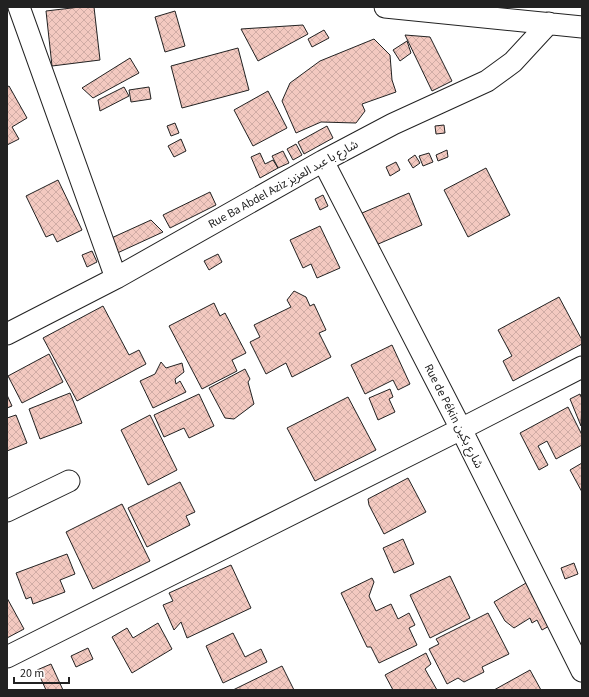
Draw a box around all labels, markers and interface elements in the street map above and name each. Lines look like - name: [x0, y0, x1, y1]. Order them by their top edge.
- street label: Rue Ba Abdel Aziz شارع با عبد العزيز: [205, 136, 361, 233]
- street label: Rue de Pékin شارع بكين: [420, 361, 487, 471]
- scale bar: [14, 659, 69, 685]
- text: 20 m: [20, 665, 44, 682]

